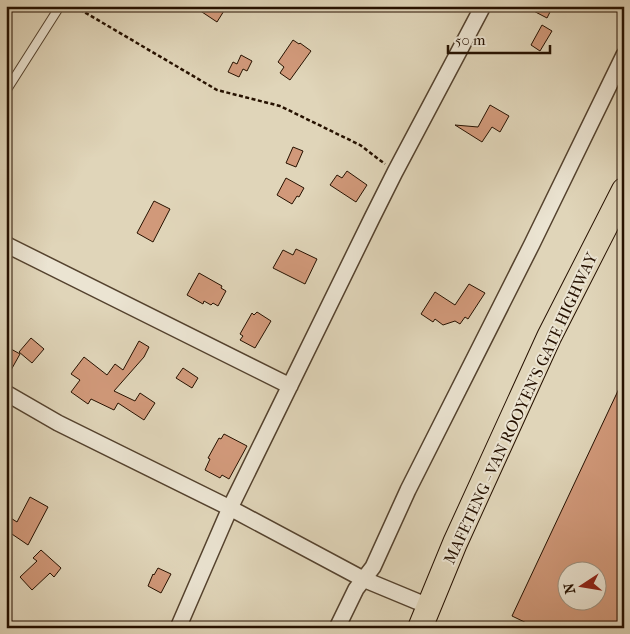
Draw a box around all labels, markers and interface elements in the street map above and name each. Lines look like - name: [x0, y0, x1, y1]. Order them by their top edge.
- scale bar: [448, 22, 550, 54]
- text: 50 m: [455, 31, 486, 49]
- street label: MAFETENG - VAN ROOYEN'S GATE HIGHWAY: [440, 249, 602, 567]
- north arrow: [558, 562, 608, 612]
- text: N: [560, 581, 579, 596]

